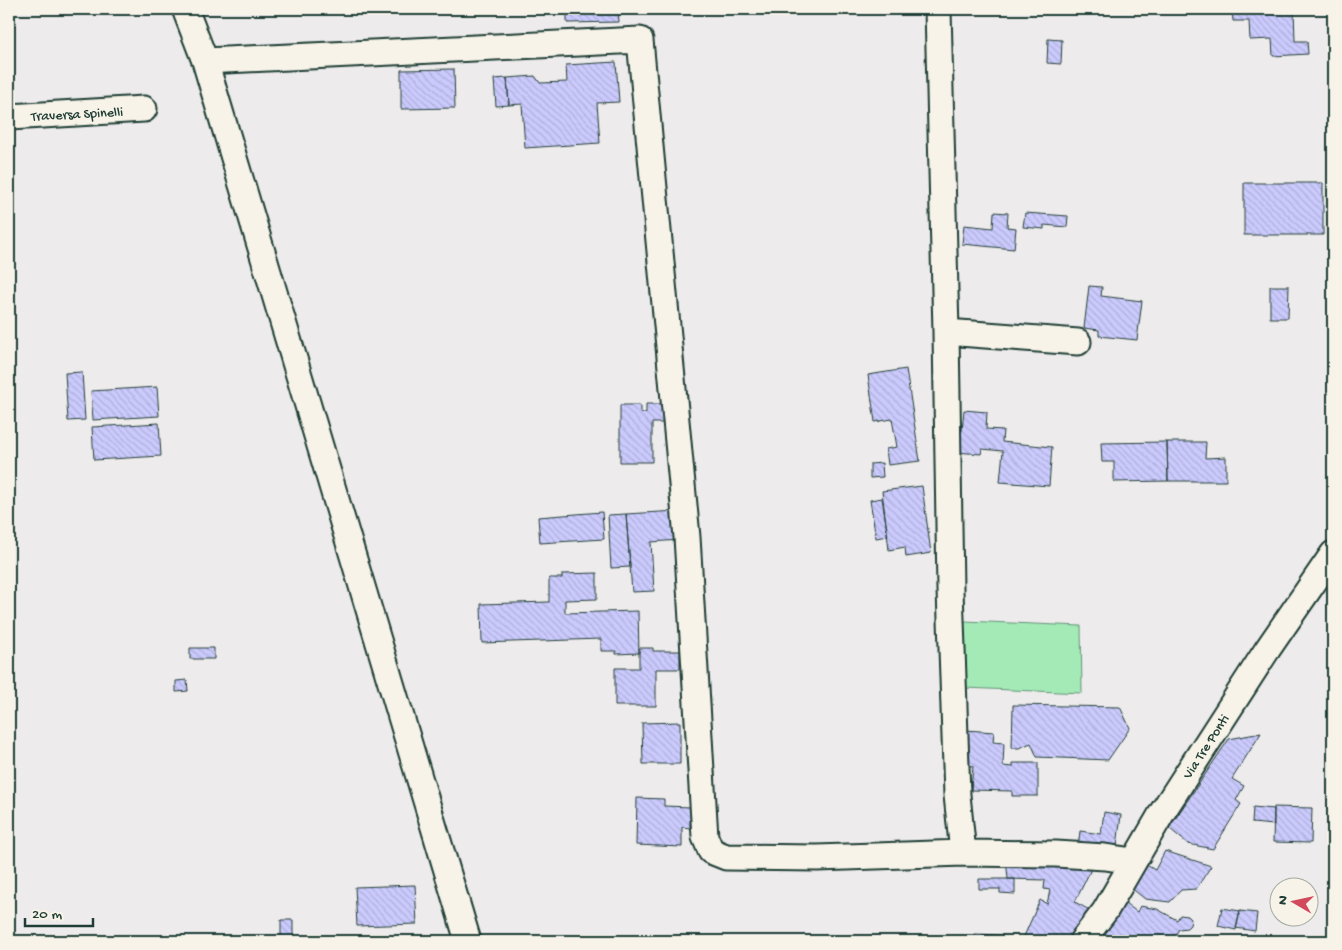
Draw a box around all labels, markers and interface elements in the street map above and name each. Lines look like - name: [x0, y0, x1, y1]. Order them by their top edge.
- street label: Traversa Spinelli: [30, 105, 124, 126]
- street label: Via Tre Ponti: [1179, 712, 1234, 784]
- north arrow: [1270, 878, 1320, 928]
- scale bar: [25, 895, 92, 927]
- text: N: [1275, 895, 1293, 906]
- text: 20 m: [32, 906, 62, 924]

